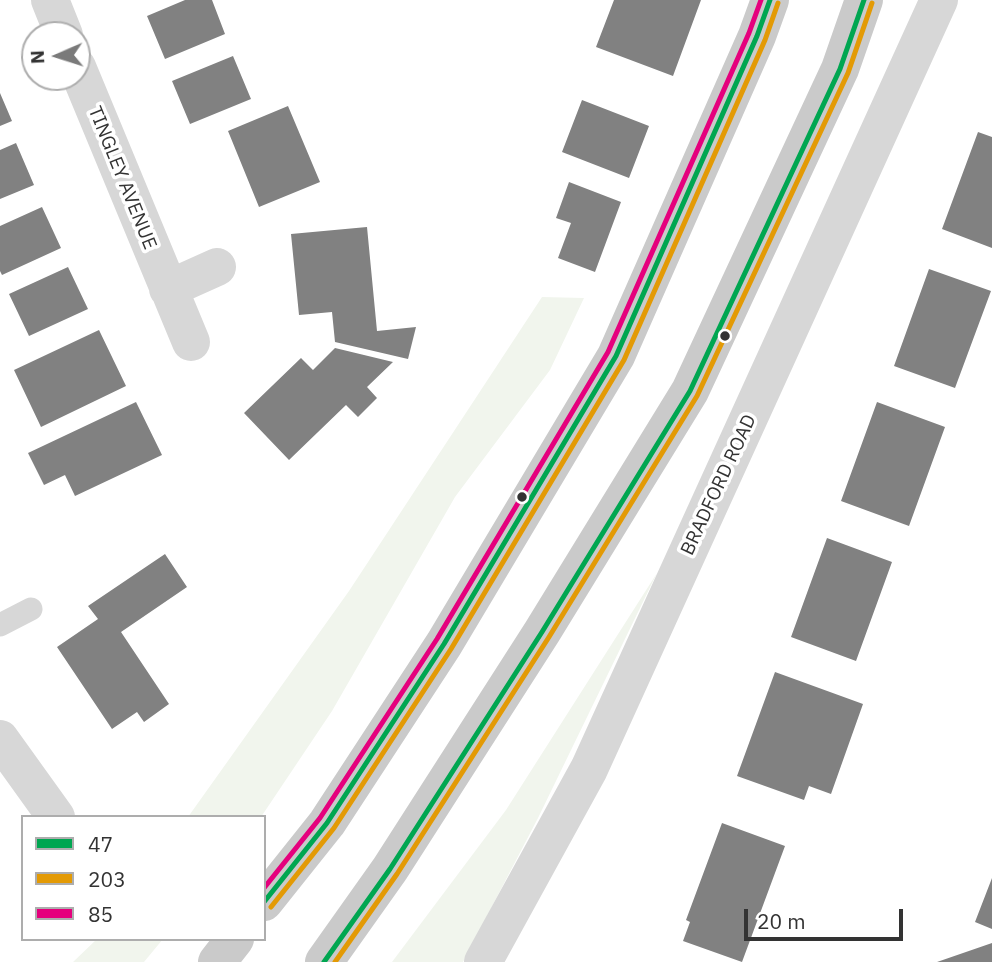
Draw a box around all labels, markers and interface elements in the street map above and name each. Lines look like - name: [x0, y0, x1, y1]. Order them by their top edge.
- north arrow: [21, 21, 91, 91]
- text: N: [25, 50, 49, 65]
- street label: TINGLEY AVENUE: [83, 103, 161, 253]
- unlabelled marker: [718, 329, 732, 343]
- street label: BRADFORD ROAD: [676, 411, 762, 559]
- unlabelled marker: [515, 490, 529, 504]
- legend: [21, 815, 266, 941]
- text: 47: [88, 830, 113, 858]
- text: 203: [88, 865, 126, 893]
- scale bar: [747, 895, 906, 939]
- text: 85: [88, 900, 113, 928]
- text: 20 m: [757, 907, 806, 935]

